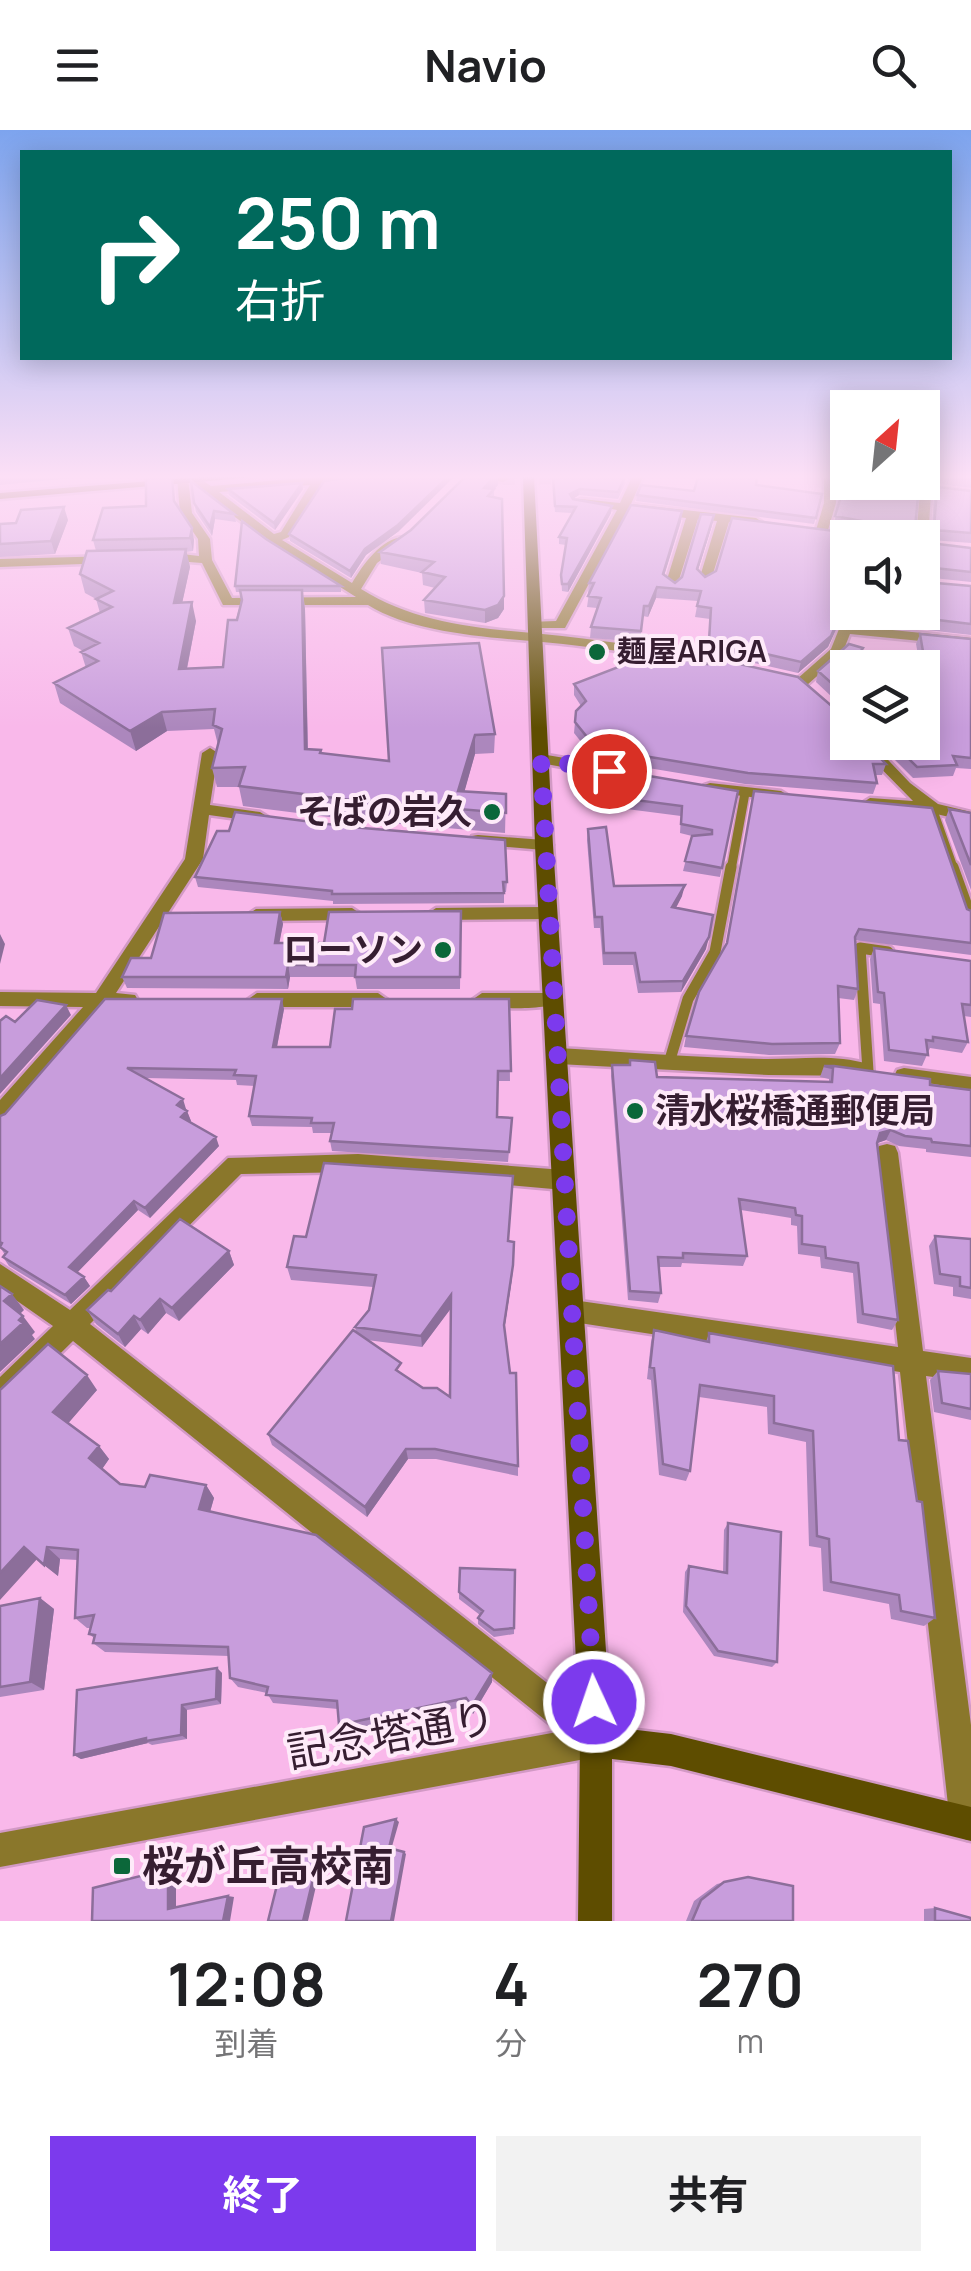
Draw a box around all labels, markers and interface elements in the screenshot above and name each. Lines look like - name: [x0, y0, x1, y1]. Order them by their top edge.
- text: Navio: [424, 34, 547, 96]
- icon: menu: [50, 38, 105, 93]
- icon: search: [866, 38, 921, 93]
- text: 250 m: [235, 174, 441, 270]
- icon: right: [70, 190, 200, 320]
- text: 右折: [235, 269, 325, 331]
- north arrow: [830, 390, 940, 500]
- map controls: [830, 390, 940, 760]
- button: sound: [830, 520, 940, 630]
- place label: 麺屋ARIGA: [617, 630, 767, 671]
- marker: 麺屋ARIGA: [586, 641, 608, 663]
- button: layers: [830, 650, 940, 760]
- pin: [567, 729, 652, 814]
- icon: arrive: [582, 744, 637, 799]
- place label: そばの岩久: [297, 787, 472, 835]
- marker: そばの岩久: [481, 801, 503, 823]
- place label: ローソン: [283, 925, 423, 973]
- marker: ローソン: [432, 939, 454, 961]
- place label: 清水桜橋通郵便局: [655, 1086, 935, 1134]
- marker: 清水桜橋通郵便局: [624, 1100, 646, 1122]
- position arrow: [542, 1650, 646, 1754]
- street label: 記念塔通り: [282, 1687, 499, 1781]
- place label: 桜が丘高校南: [142, 1836, 394, 1894]
- marker: 桜が丘高校南: [111, 1855, 133, 1877]
- text: 12:08: [167, 1942, 326, 2024]
- text: 4: [493, 1942, 530, 2024]
- text: 270: [697, 1943, 804, 2025]
- text: m: [737, 2019, 764, 2063]
- text: 到着: [215, 2021, 279, 2065]
- text: 分: [495, 2021, 527, 2065]
- button: 終了: [50, 2136, 476, 2251]
- button: 共有: [496, 2136, 921, 2251]

